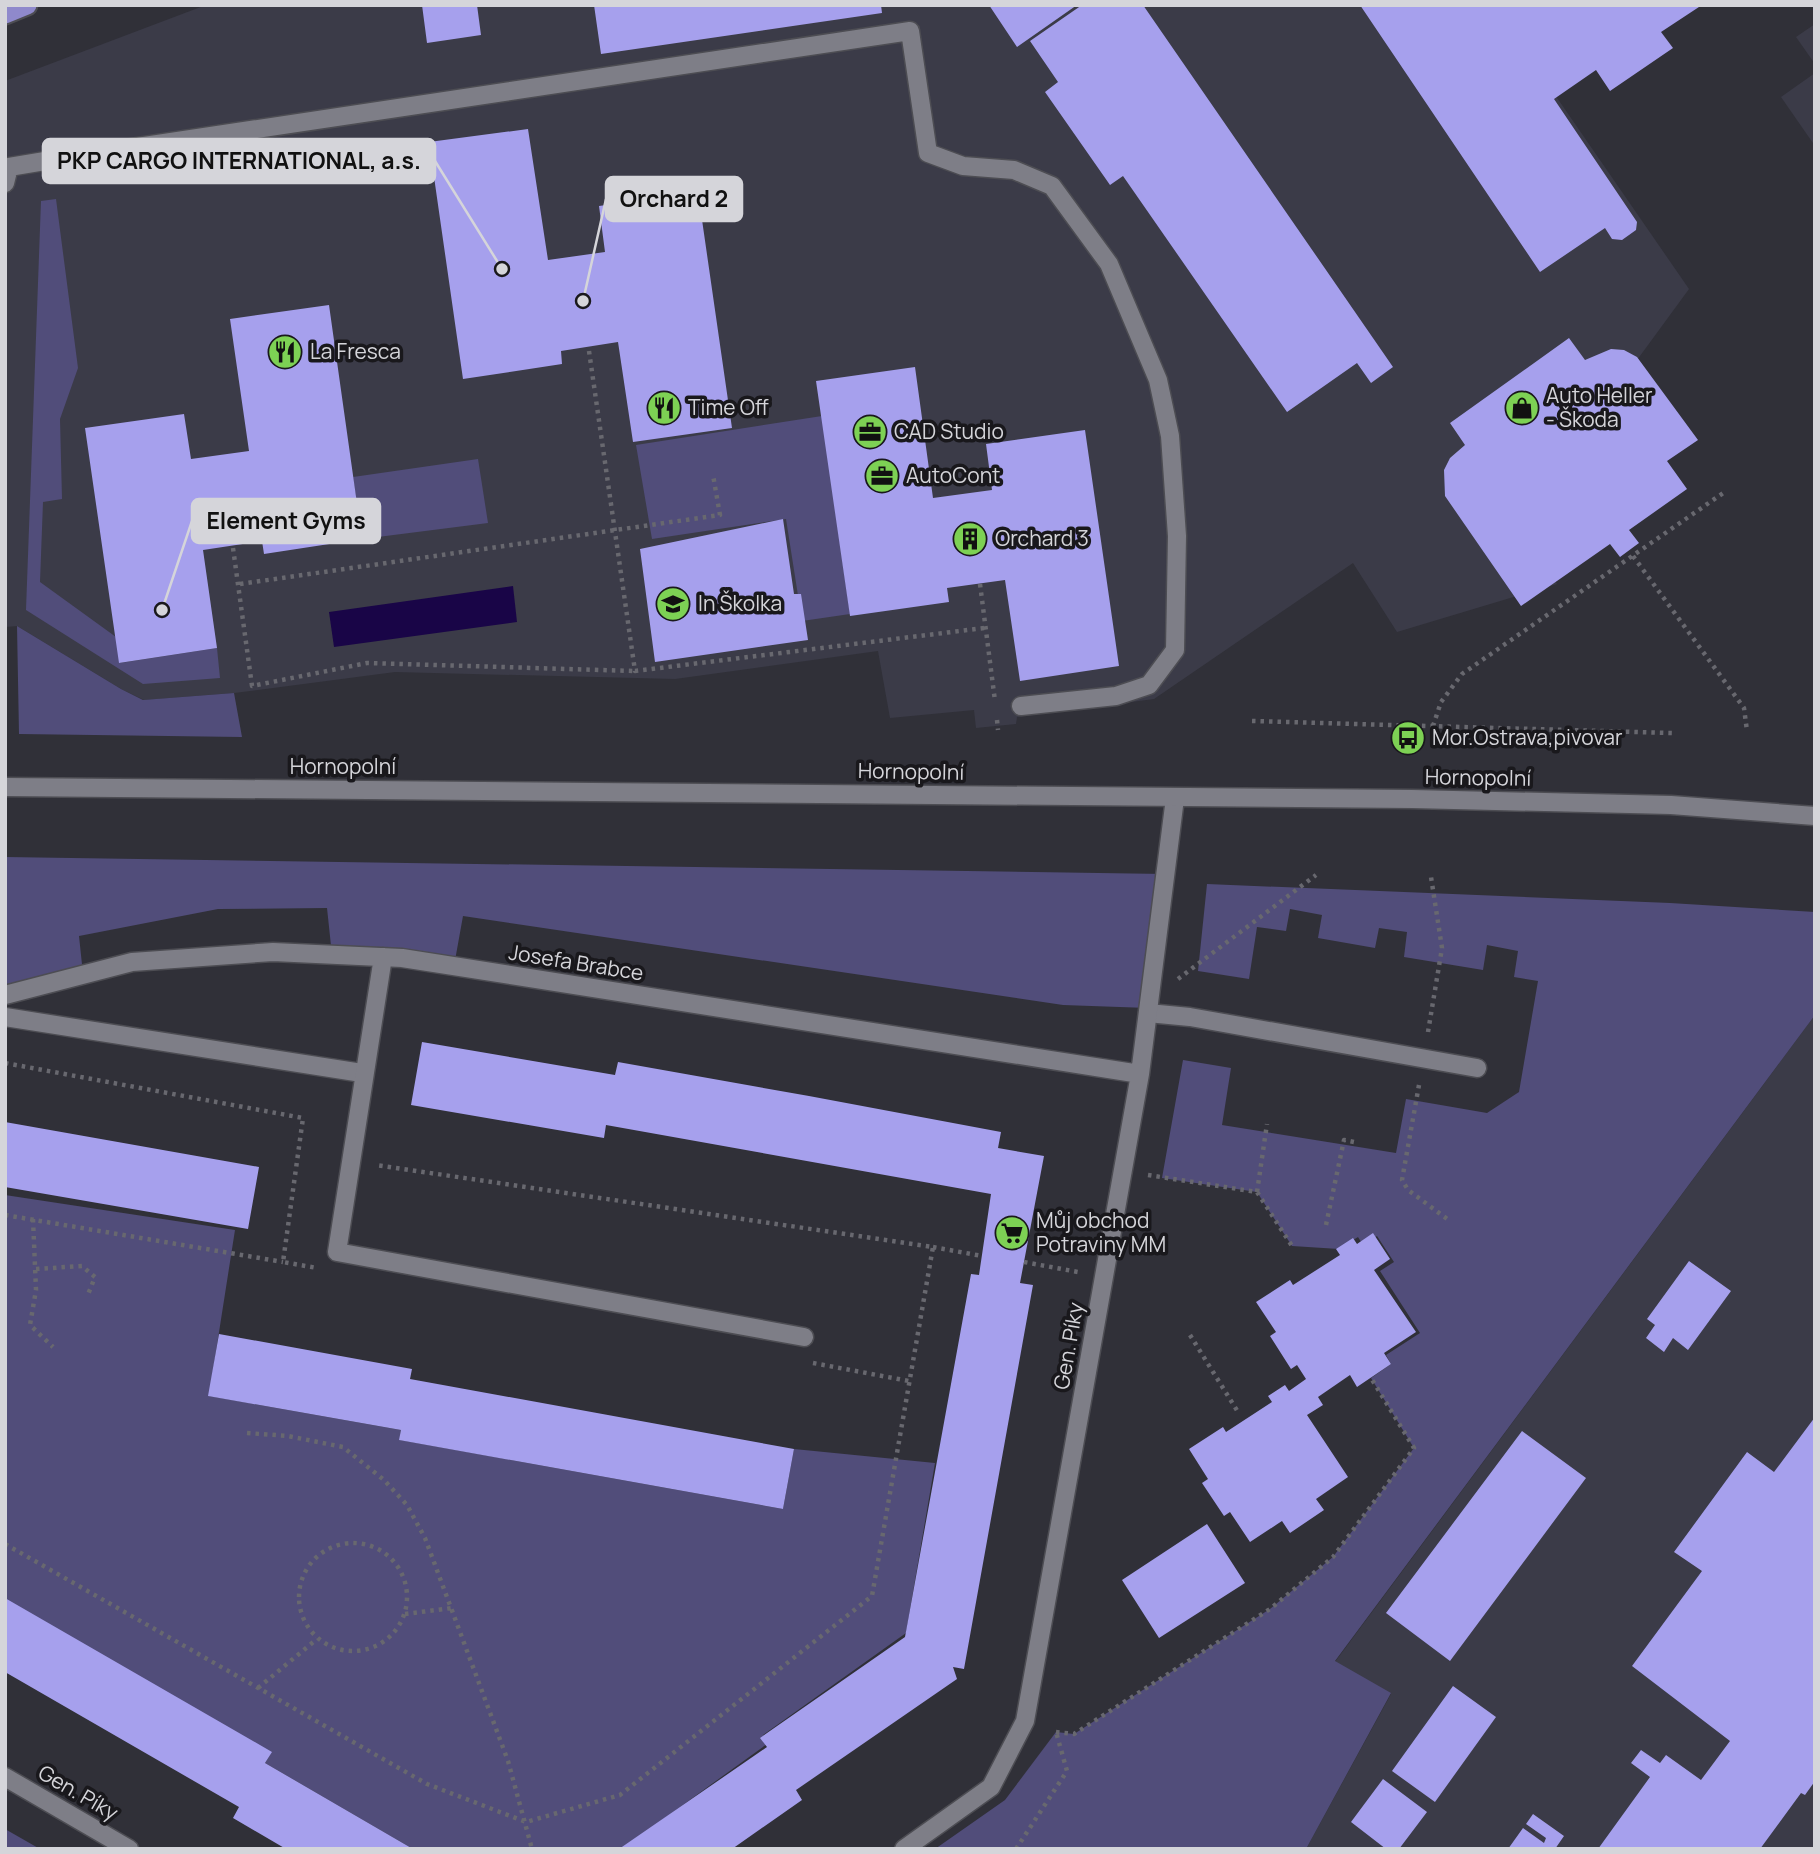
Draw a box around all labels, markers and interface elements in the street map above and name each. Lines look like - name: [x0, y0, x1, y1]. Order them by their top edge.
- callout: PKP CARGO INTERNATIONAL, a.s.: [43, 139, 435, 183]
- text: PKP CARGO INTERNATIONAL, a.s.: [57, 144, 421, 176]
- callout: Orchard 2: [606, 177, 742, 221]
- text: Orchard 2: [620, 182, 728, 214]
- restaurant icon: La Fresca: [266, 333, 304, 371]
- place label: La Fresca: [310, 337, 401, 365]
- place label: Auto Heller - Škoda: [1546, 381, 1653, 433]
- restaurant icon: Time Off: [645, 389, 683, 427]
- shop icon: Auto Heller - Škoda: [1503, 389, 1541, 427]
- place label: Time Off: [688, 393, 769, 421]
- office icon: CAD Studio: [851, 413, 889, 451]
- place label: CAD Studio: [894, 417, 1004, 445]
- office icon: AutoCont: [863, 457, 901, 495]
- place label: AutoCont: [906, 461, 1001, 489]
- callout: Element Gyms: [192, 499, 380, 543]
- text: Element Gyms: [206, 504, 366, 536]
- building icon: Orchard 3: [951, 520, 989, 558]
- place label: Orchard 3: [995, 524, 1089, 552]
- school or university icon: In Školka: [654, 585, 692, 623]
- place label: In Školka: [698, 589, 782, 617]
- bus stop icon: Mor.Ostrava,pivovar: [1389, 719, 1427, 757]
- place label: Mor.Ostrava,pivovar: [1432, 723, 1623, 751]
- street label: Hornopolní: [290, 752, 396, 780]
- street label: Hornopolní: [858, 756, 965, 786]
- street label: Hornopolní: [1425, 762, 1532, 792]
- street label: Josefa Brabce: [507, 938, 646, 986]
- place label: Můj obchod Potraviny MM: [1036, 1206, 1166, 1258]
- supermarket icon: Můj obchod Potraviny MM: [993, 1214, 1031, 1252]
- street label: Gen. Píky: [1047, 1300, 1089, 1392]
- street label: Gen. Píky: [33, 1758, 124, 1826]

